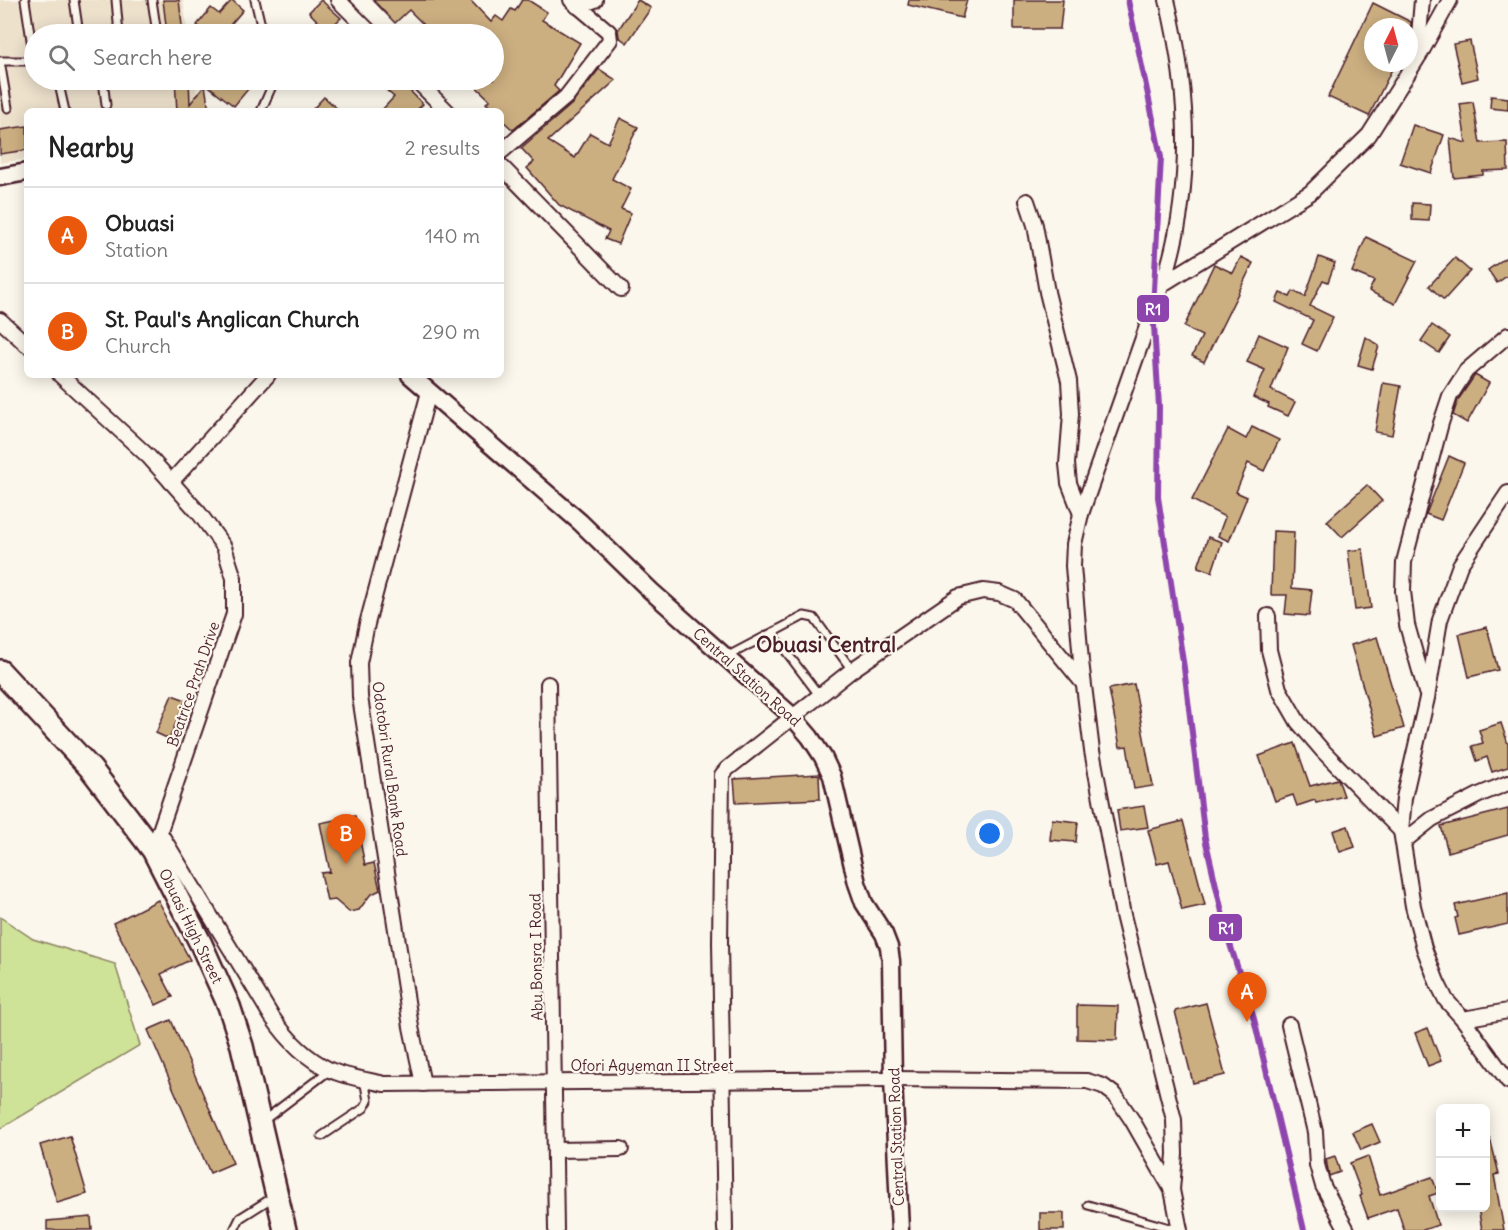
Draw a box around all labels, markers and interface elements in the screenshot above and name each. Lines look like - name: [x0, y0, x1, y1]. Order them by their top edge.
- north arrow: [1364, 18, 1418, 72]
- search box: [24, 24, 504, 90]
- icon: search: [45, 41, 78, 74]
- text: Search here: [93, 43, 212, 71]
- text: Nearby: [48, 131, 134, 164]
- text: 2 results: [405, 135, 480, 160]
- text: Obuasi: [105, 209, 174, 237]
- text: A: [61, 223, 74, 248]
- text: 140 m: [425, 223, 480, 248]
- text: Station: [105, 237, 168, 262]
- line badge: R1: [1136, 294, 1170, 323]
- text: R1: [1145, 299, 1161, 319]
- text: St. Paul's Anglican Church: [105, 305, 360, 333]
- text: B: [61, 319, 74, 344]
- text: 290 m: [422, 319, 480, 344]
- text: Church: [105, 333, 171, 358]
- street label: Beatrice Prah Drive: [163, 619, 223, 749]
- street label: Central Station Road: [689, 624, 805, 731]
- district label: Obuasi Central: [756, 631, 896, 658]
- street label: Odotobri Rural Bank Road: [368, 680, 412, 858]
- pin: B: [326, 814, 366, 864]
- your location: [975, 819, 1004, 848]
- street label: Obuasi High Street: [155, 865, 227, 987]
- street label: Abu Bonsra I Road: [525, 893, 547, 1021]
- line badge: R1: [1208, 913, 1243, 942]
- text: R1: [1218, 918, 1234, 938]
- pin: A: [1228, 972, 1266, 1022]
- street label: Ofori Agyeman II Street: [570, 1056, 734, 1075]
- street label: Central Station Road: [884, 1067, 908, 1207]
- map controls: [1436, 1104, 1490, 1212]
- button: +: [1436, 1104, 1490, 1158]
- button: −: [1436, 1158, 1490, 1212]

